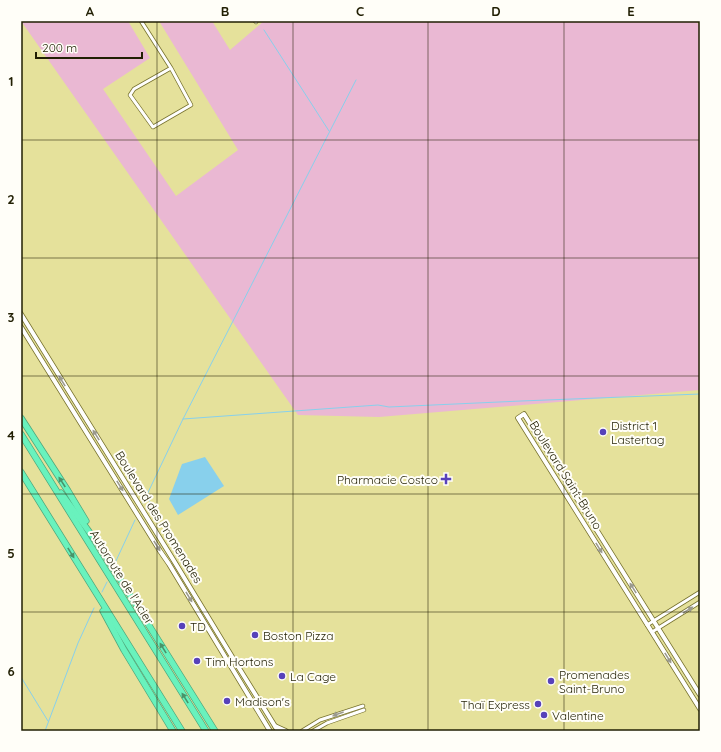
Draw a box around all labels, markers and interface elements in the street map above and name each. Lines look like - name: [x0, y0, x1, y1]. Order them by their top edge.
- text: A: [86, 3, 95, 19]
- text: B: [221, 3, 229, 19]
- text: C: [356, 3, 364, 19]
- text: D: [491, 3, 501, 19]
- text: E: [627, 3, 635, 19]
- scale bar: [36, 34, 142, 60]
- text: 200 m: [42, 40, 77, 55]
- text: 1: [8, 73, 14, 89]
- text: 2: [7, 191, 15, 207]
- text: 3: [8, 309, 15, 325]
- one-way arrow: [59, 375, 66, 387]
- street label: Boulevard Saint-Bruno: [526, 418, 606, 532]
- place label: District 1 Lastertag: [611, 418, 665, 447]
- text: 4: [7, 427, 15, 443]
- marker: District 1 Lastertag: [598, 427, 608, 437]
- one-way arrow: [93, 429, 100, 441]
- street label: Boulevard des Promenades: [112, 448, 206, 586]
- place label: Pharmacie Costco: [337, 472, 438, 487]
- marker: Pharmacie Costco: [441, 474, 451, 484]
- one-way arrow: [58, 477, 66, 487]
- one-way arrow: [116, 481, 124, 491]
- street label: Autoroute de l'Acier: [87, 527, 157, 627]
- one-way arrow: [153, 541, 161, 551]
- one-way arrow: [596, 542, 603, 554]
- text: 5: [7, 545, 15, 561]
- one-way arrow: [67, 548, 75, 558]
- one-way arrow: [629, 583, 637, 593]
- one-way arrow: [185, 591, 192, 603]
- one-way arrow: [682, 606, 694, 613]
- place label: TD: [190, 619, 206, 634]
- marker: TD: [177, 621, 187, 631]
- place label: Boston Pizza: [263, 628, 334, 643]
- marker: Boston Pizza: [250, 630, 260, 640]
- one-way arrow: [160, 642, 167, 654]
- one-way arrow: [664, 653, 672, 663]
- place label: Tim Hortons: [205, 654, 274, 669]
- marker: Tim Hortons: [192, 656, 202, 666]
- text: 6: [7, 663, 15, 679]
- place label: Promenades Saint-Bruno: [559, 667, 630, 696]
- place label: La Cage: [290, 669, 336, 684]
- marker: La Cage: [277, 671, 287, 681]
- marker: Promenades Saint-Bruno: [546, 676, 556, 686]
- one-way arrow: [181, 693, 189, 703]
- place label: Madison's: [235, 694, 290, 709]
- marker: Madison's: [222, 696, 232, 706]
- place label: Thaï Express: [461, 697, 530, 712]
- marker: Thaï Express: [533, 699, 543, 709]
- place label: Valentine: [552, 708, 604, 723]
- marker: Valentine: [539, 710, 549, 720]
- one-way arrow: [331, 711, 343, 717]

